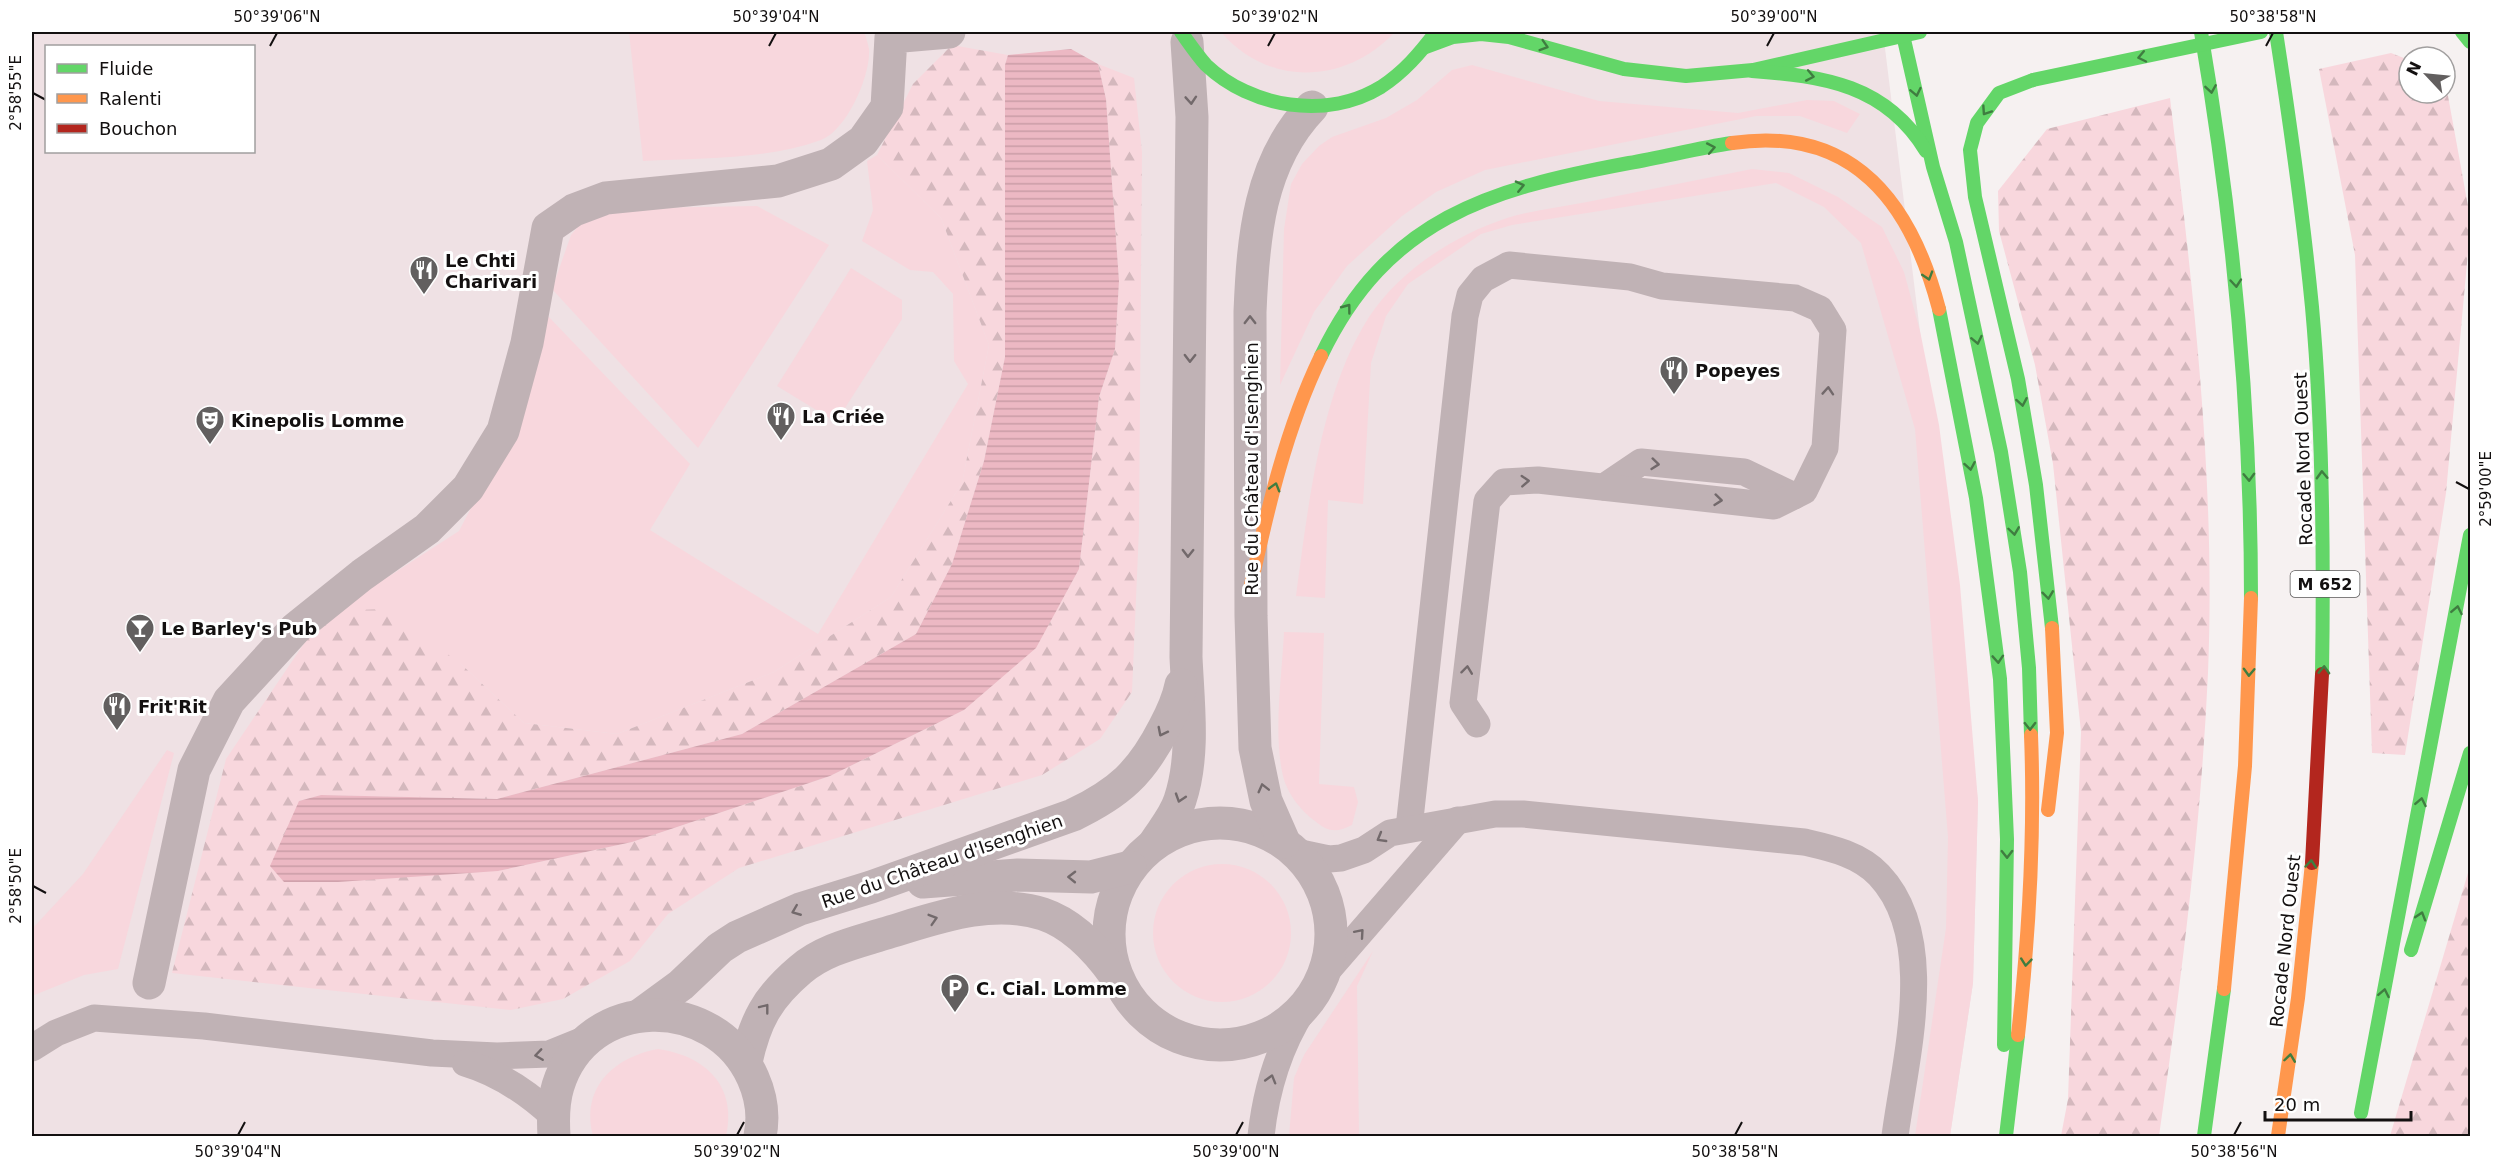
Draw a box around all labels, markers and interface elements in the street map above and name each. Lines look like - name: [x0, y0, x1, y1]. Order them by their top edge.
- text: 50°39'06"N: [233, 8, 321, 26]
- text: 50°39'04"N: [732, 8, 820, 26]
- text: 50°39'02"N: [1231, 8, 1319, 26]
- text: 50°39'00"N: [1730, 8, 1818, 26]
- text: 50°38'58"N: [2229, 8, 2317, 26]
- one-way arrow: [1538, 39, 1549, 51]
- legend: [45, 45, 255, 153]
- north arrow: [2397, 45, 2457, 105]
- one-way arrow: [2138, 50, 2148, 63]
- text: 2°58'55"E: [7, 55, 25, 131]
- text: Fluide: [99, 58, 153, 79]
- text: N: [2402, 58, 2425, 79]
- one-way arrow: [1804, 69, 1814, 82]
- one-way arrow: [2205, 85, 2217, 94]
- one-way arrow: [1909, 86, 1922, 96]
- text: Ralenti: [99, 88, 162, 109]
- one-way arrow: [1184, 96, 1197, 105]
- one-way arrow: [1981, 105, 1993, 115]
- text: Bouchon: [99, 118, 178, 139]
- one-way arrow: [1706, 142, 1716, 155]
- one-way arrow: [1514, 180, 1524, 193]
- place label: Le Chti Charivari: [445, 250, 537, 292]
- restaurant icon: Le Chti Charivari: [408, 254, 440, 296]
- one-way arrow: [1921, 270, 1933, 281]
- one-way arrow: [2229, 278, 2242, 287]
- one-way arrow: [1340, 303, 1351, 314]
- one-way arrow: [1244, 316, 1256, 325]
- one-way arrow: [1970, 335, 1983, 345]
- street label: Rue du Château d'Isenghien: [1241, 342, 1262, 596]
- one-way arrow: [1184, 354, 1196, 363]
- restaurant icon: Popeyes: [1658, 354, 1690, 396]
- place label: Popeyes: [1695, 360, 1780, 381]
- street label: Rocade Nord Ouest: [2289, 372, 2317, 546]
- one-way arrow: [1822, 386, 1835, 395]
- one-way arrow: [2016, 397, 2028, 406]
- restaurant icon: La Criée: [765, 400, 797, 442]
- theatre icon: Kinepolis Lomme: [194, 404, 226, 446]
- place label: La Criée: [802, 406, 885, 427]
- place label: Kinepolis Lomme: [231, 410, 404, 431]
- text: 2°59'00"E: [2477, 451, 2495, 527]
- one-way arrow: [1650, 457, 1659, 470]
- one-way arrow: [1963, 461, 1976, 471]
- one-way arrow: [2316, 470, 2329, 479]
- one-way arrow: [2243, 473, 2255, 482]
- one-way arrow: [1520, 474, 1529, 487]
- one-way arrow: [1268, 483, 1280, 493]
- one-way arrow: [1714, 493, 1723, 506]
- one-way arrow: [2008, 527, 2020, 536]
- one-way arrow: [1182, 549, 1194, 558]
- road number: M 652: [2290, 571, 2360, 597]
- one-way arrow: [2042, 590, 2054, 600]
- one-way arrow: [2450, 606, 2463, 616]
- bar icon: Le Barley's Pub: [124, 612, 156, 654]
- place label: Le Barley's Pub: [161, 618, 317, 639]
- one-way arrow: [1991, 654, 2004, 663]
- one-way arrow: [1460, 665, 1473, 674]
- one-way arrow: [2317, 665, 2330, 674]
- one-way arrow: [2243, 668, 2255, 677]
- restaurant icon: Frit'Rit: [101, 690, 133, 732]
- place label: Frit'Rit: [138, 696, 207, 717]
- one-way arrow: [2024, 721, 2036, 730]
- one-way arrow: [1158, 725, 1169, 736]
- one-way arrow: [1257, 783, 1270, 793]
- one-way arrow: [1175, 792, 1187, 803]
- one-way arrow: [2414, 797, 2427, 807]
- street label: Rue du Château d'Isenghien: [819, 810, 1065, 912]
- one-way arrow: [1377, 831, 1387, 842]
- text: 2°58'50"E: [7, 848, 25, 924]
- one-way arrow: [2000, 849, 2013, 858]
- street label: Rocade Nord Ouest: [2265, 854, 2305, 1028]
- one-way arrow: [2304, 860, 2317, 869]
- one-way arrow: [1068, 871, 1077, 883]
- one-way arrow: [791, 904, 802, 916]
- one-way arrow: [2414, 911, 2426, 922]
- one-way arrow: [927, 914, 938, 926]
- one-way arrow: [1353, 929, 1364, 940]
- one-way arrow: [2020, 958, 2033, 967]
- parking icon: C. Cial. Lomme: [939, 972, 971, 1014]
- place label: C. Cial. Lomme: [976, 978, 1127, 999]
- one-way arrow: [2377, 989, 2390, 999]
- one-way arrow: [758, 1003, 769, 1014]
- one-way arrow: [535, 1048, 544, 1060]
- one-way arrow: [2283, 1053, 2295, 1062]
- one-way arrow: [1264, 1074, 1276, 1085]
- scale bar: [2265, 1084, 2410, 1122]
- text: 20 m: [2274, 1094, 2320, 1115]
- text: 50°39'04"N: [194, 1143, 282, 1161]
- text: 50°39'02"N: [693, 1143, 781, 1161]
- text: 50°39'00"N: [1192, 1143, 1280, 1161]
- text: 50°38'58"N: [1691, 1143, 1779, 1161]
- text: 50°38'56"N: [2190, 1143, 2278, 1161]

